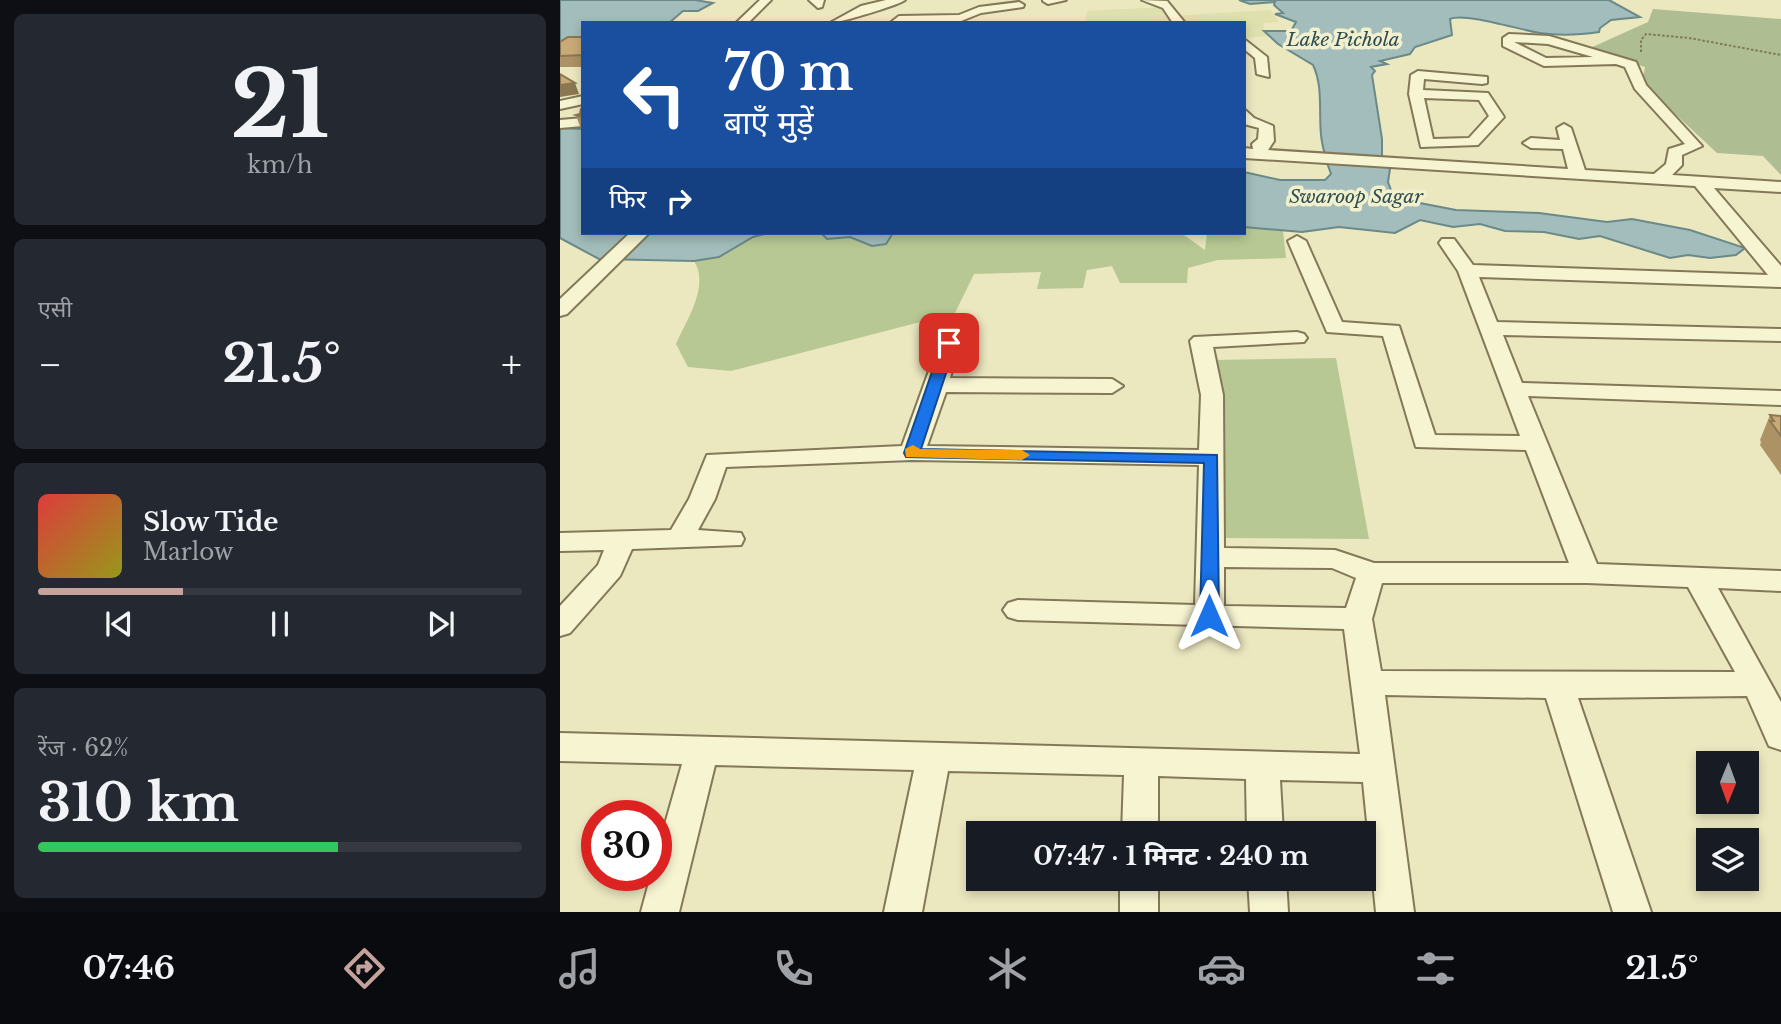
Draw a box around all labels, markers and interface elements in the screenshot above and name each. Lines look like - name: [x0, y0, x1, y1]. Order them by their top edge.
- water label: Lake Pichola: [1286, 28, 1400, 51]
- text: 70 m: [724, 42, 854, 103]
- text: 21: [231, 49, 329, 162]
- icon: left: [609, 49, 700, 140]
- text: बाएँ मुड़ें: [724, 103, 814, 143]
- text: km/h: [247, 151, 313, 179]
- icon: right: [660, 182, 698, 220]
- text: फिर: [609, 183, 646, 215]
- water label: Swaroop Sagar: [1289, 185, 1424, 208]
- text: एसी: [38, 295, 72, 323]
- pin: [919, 313, 979, 373]
- icon: arrive: [930, 324, 968, 362]
- text: 21.5°: [222, 332, 341, 396]
- text: −: [38, 341, 62, 388]
- text: +: [501, 341, 522, 388]
- text: Slow Tide: [143, 506, 279, 538]
- text: Marlow: [143, 538, 233, 566]
- position arrow: [1172, 579, 1246, 653]
- icon: previous: [100, 605, 138, 643]
- icon: pause: [261, 605, 299, 643]
- icon: next: [422, 605, 460, 643]
- text: रेंज · 62%: [38, 734, 129, 762]
- north arrow: [1696, 751, 1759, 814]
- map controls: [1696, 751, 1759, 891]
- text: 310 km: [38, 771, 239, 835]
- speed limit sign: 30: [581, 800, 672, 891]
- button: layers: [1696, 828, 1759, 891]
- text: 07:47 · 1 मिनट · 240 m: [1033, 840, 1309, 872]
- icon: directions: [340, 944, 389, 993]
- icon: music: [555, 944, 604, 993]
- icon: phone: [769, 944, 818, 993]
- icon: climate: [983, 944, 1032, 993]
- icon: car: [1197, 944, 1246, 993]
- icon: filters: [1411, 944, 1460, 993]
- text: 07:46: [83, 948, 175, 988]
- text: 21.5°: [1625, 948, 1698, 988]

